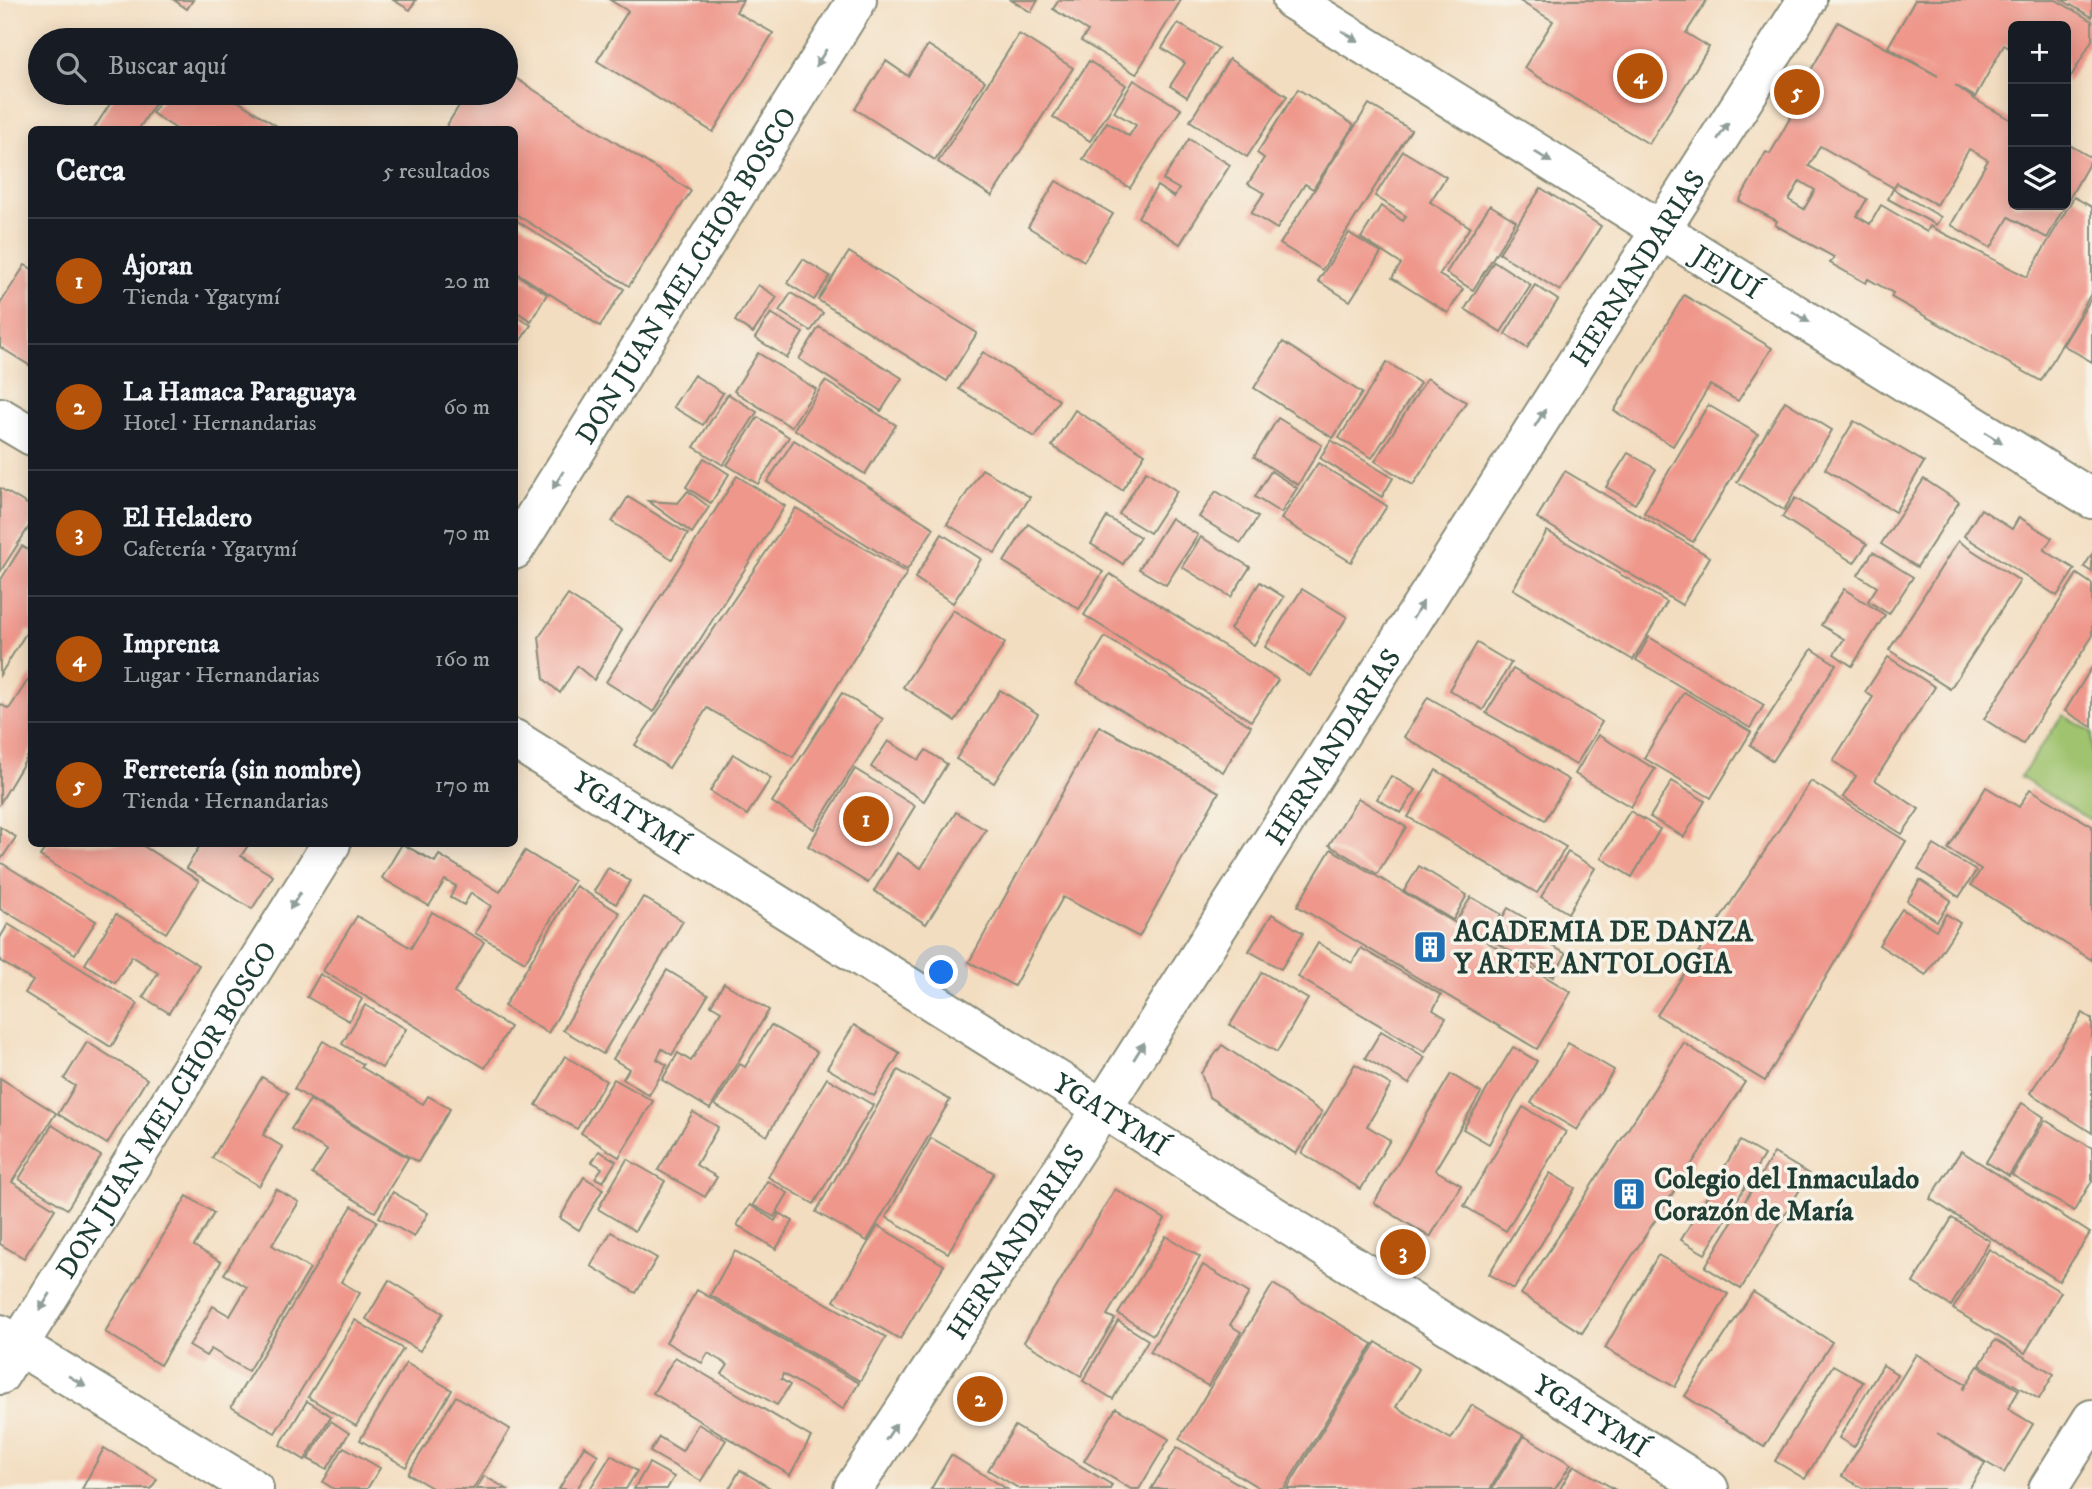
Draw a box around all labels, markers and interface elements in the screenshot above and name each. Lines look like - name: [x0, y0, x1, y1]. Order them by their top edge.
- map controls: [2008, 21, 2071, 210]
- button: +: [2008, 21, 2071, 84]
- search box: [28, 28, 518, 105]
- one-way arrow: [1340, 30, 1359, 43]
- icon: search: [52, 48, 90, 86]
- one-way arrow: [814, 48, 827, 68]
- text: Buscar aquí: [108, 50, 226, 83]
- pin: 4: [1617, 50, 1663, 102]
- pin: 5: [1774, 66, 1820, 118]
- button: −: [2008, 84, 2071, 147]
- street label: DON JUAN MELCHOR BOSCO: [568, 101, 805, 451]
- one-way arrow: [1716, 121, 1729, 140]
- button: layers: [2008, 147, 2071, 210]
- one-way arrow: [1533, 150, 1553, 163]
- text: Cerca: [56, 153, 125, 190]
- text: 5 resultados: [382, 157, 490, 186]
- street label: HERNANDARIAS: [1563, 164, 1713, 374]
- street label: JEJUÍ: [1683, 236, 1770, 308]
- text: Ajoran: [123, 250, 193, 283]
- text: 1: [75, 267, 83, 296]
- text: 20 m: [444, 267, 490, 296]
- text: Tienda · Ygatymí: [123, 283, 280, 312]
- one-way arrow: [1791, 311, 1810, 324]
- text: La Hamaca Paraguaya: [123, 376, 356, 409]
- text: 2: [73, 393, 85, 422]
- text: 60 m: [443, 393, 490, 422]
- text: Hotel · Hernandarias: [123, 409, 316, 438]
- one-way arrow: [1533, 409, 1546, 428]
- one-way arrow: [1984, 431, 2003, 444]
- one-way arrow: [552, 470, 565, 489]
- text: El Heladero: [123, 502, 252, 535]
- text: 3: [75, 519, 83, 548]
- text: 70 m: [443, 519, 490, 548]
- text: Cafetería · Ygatymí: [123, 535, 297, 564]
- one-way arrow: [1411, 601, 1424, 620]
- text: Imprenta: [123, 628, 219, 661]
- street label: HERNANDARIAS: [1258, 642, 1409, 852]
- text: 4: [72, 645, 86, 674]
- text: 160 m: [435, 645, 490, 674]
- text: Lugar · Hernandarias: [123, 661, 320, 690]
- text: Ferretería (sin nombre): [123, 754, 361, 787]
- street label: YGATYMÍ: [566, 764, 696, 864]
- text: 5: [73, 771, 85, 800]
- text: 170 m: [435, 771, 490, 800]
- text: Tienda · Hernandarias: [123, 787, 328, 816]
- pin: 1: [843, 793, 889, 845]
- one-way arrow: [289, 892, 302, 911]
- place label: ACADEMIA DE DANZA Y ARTE ANTOLOGIA: [1453, 915, 1754, 982]
- building icon: ACADEMIA DE DANZA Y ARTE ANTOLOGIA: [1411, 928, 1449, 966]
- street label: DON JUAN MELCHOR BOSCO: [49, 935, 285, 1285]
- your location: [924, 955, 958, 989]
- one-way arrow: [1132, 1041, 1145, 1061]
- street label: YGATYMÍ: [1046, 1066, 1176, 1165]
- street label: HERNANDARIAS: [940, 1138, 1093, 1346]
- place label: Colegio del Inmaculado Corazón de María: [1654, 1162, 1919, 1229]
- building icon: Colegio del Inmaculado Corazón de María: [1610, 1175, 1648, 1213]
- pin: 3: [1380, 1226, 1426, 1278]
- one-way arrow: [39, 1293, 52, 1312]
- street label: YGATYMÍ: [1526, 1367, 1657, 1467]
- pin: 2: [957, 1373, 1003, 1425]
- one-way arrow: [67, 1375, 86, 1387]
- one-way arrow: [884, 1422, 897, 1442]

